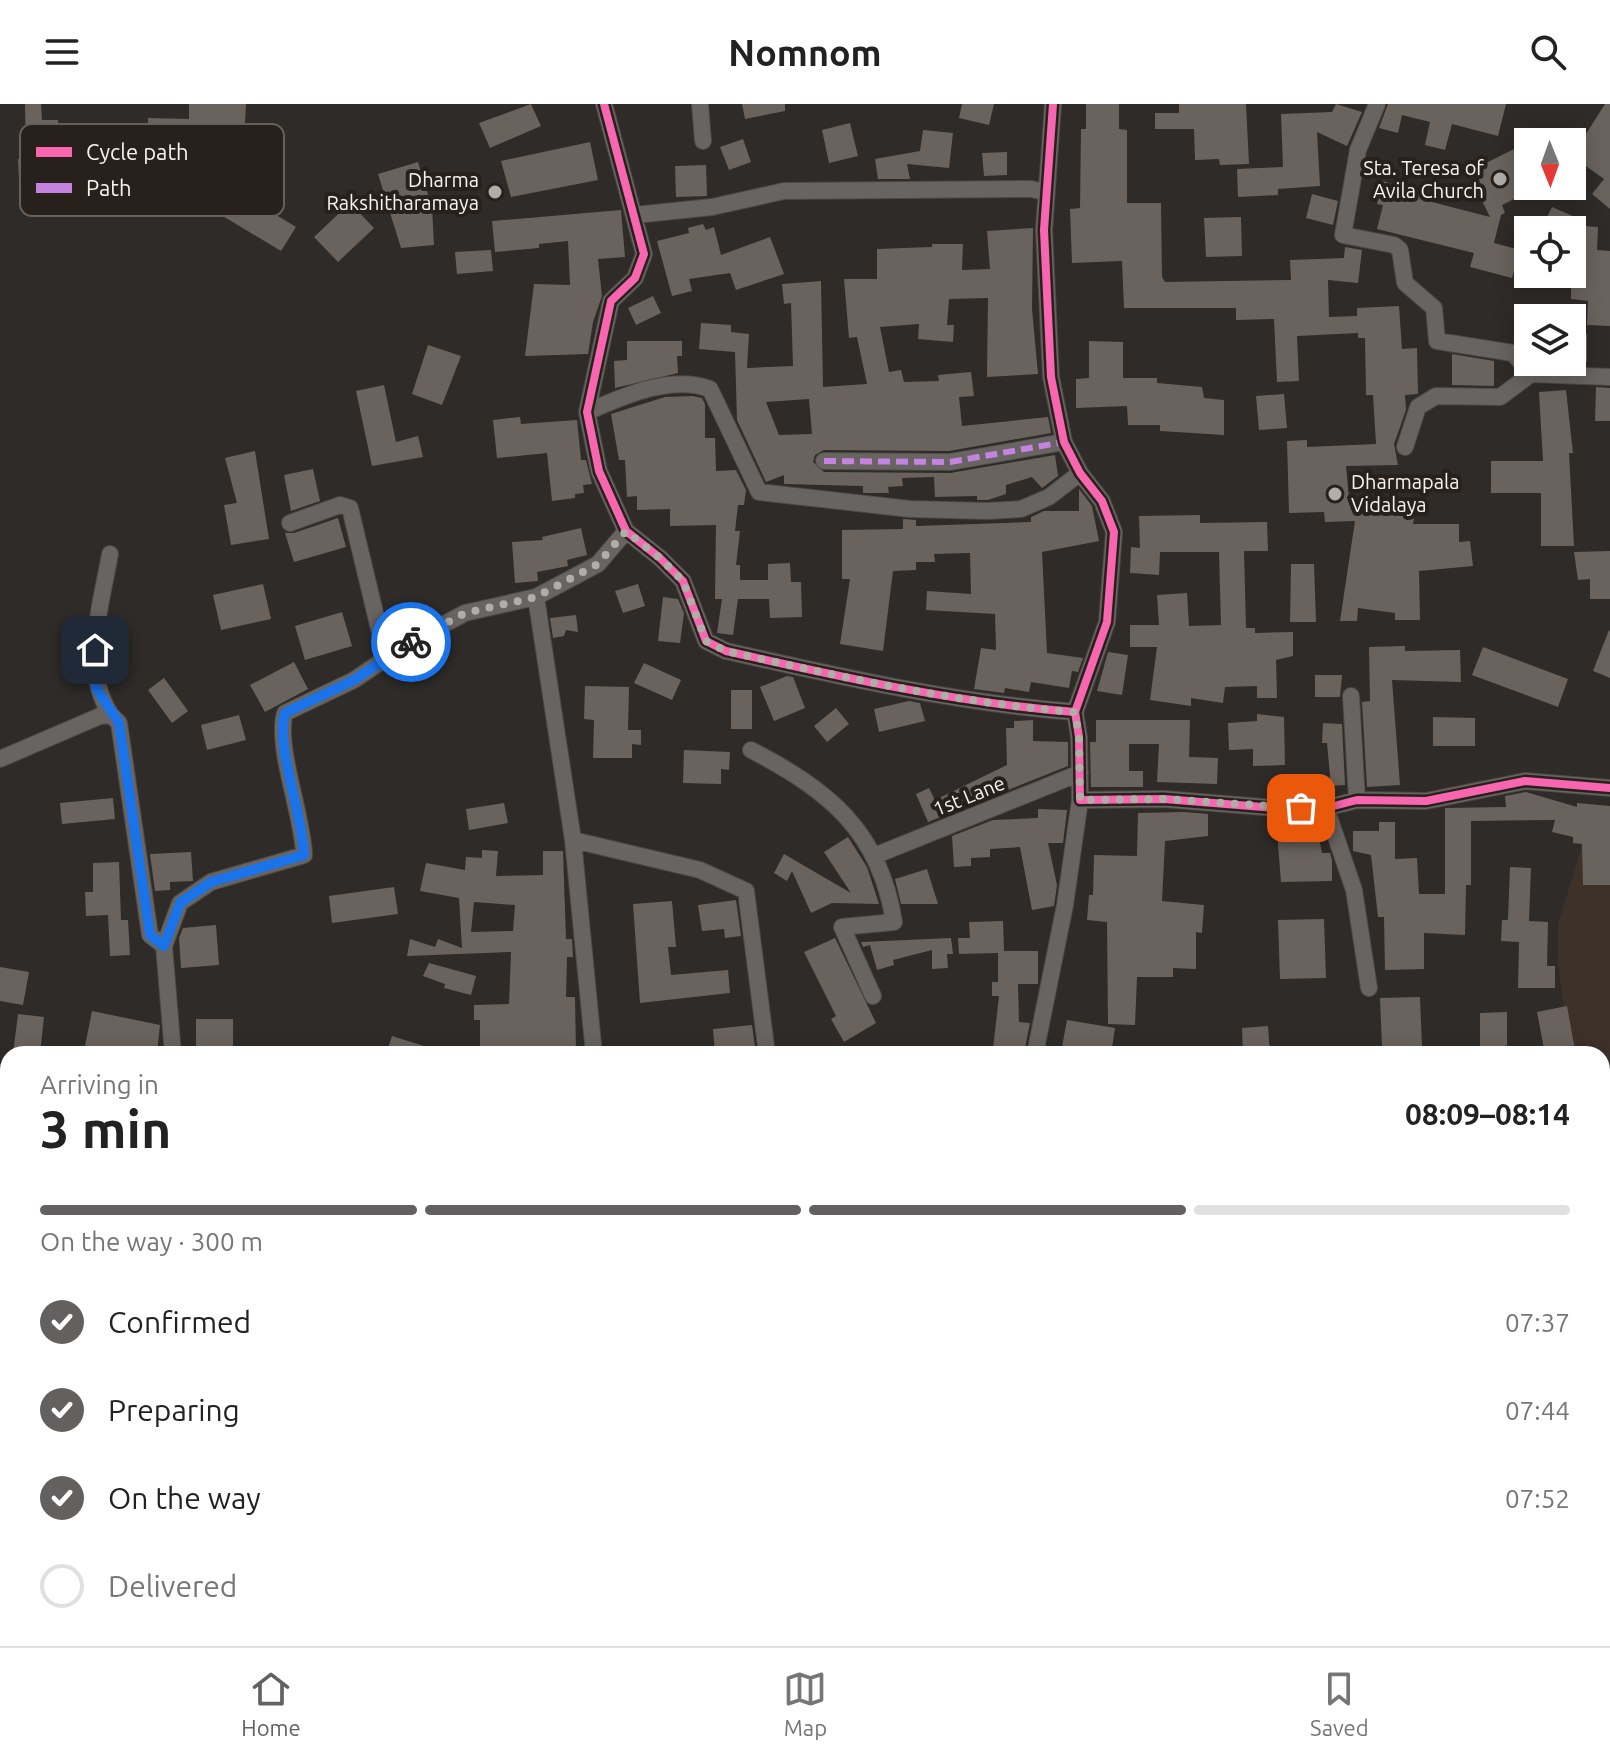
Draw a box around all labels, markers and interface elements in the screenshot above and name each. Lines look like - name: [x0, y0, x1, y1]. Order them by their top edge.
- icon: menu: [40, 30, 84, 74]
- icon: search: [1526, 30, 1570, 74]
- text: Nomnom: [728, 32, 882, 73]
- legend: [20, 124, 284, 216]
- north arrow: [1514, 128, 1586, 200]
- map controls: [1514, 128, 1586, 376]
- text: Cycle path: [86, 139, 189, 164]
- place label: Sta. Teresa of Avila Church: [1363, 156, 1484, 202]
- place label: Dharma Rakshitharamaya: [326, 168, 479, 214]
- marker: Sta. Teresa of Avila Church: [1491, 170, 1509, 188]
- text: Path: [86, 175, 131, 200]
- marker: Dharma Rakshitharamaya: [486, 183, 504, 201]
- button: locate: [1514, 216, 1586, 288]
- button: layers: [1514, 304, 1586, 376]
- place label: Dharmapala Vidalaya: [1351, 470, 1459, 516]
- marker: Dharmapala Vidalaya: [1326, 485, 1344, 503]
- courier: [371, 602, 451, 682]
- pin: [61, 616, 129, 684]
- icon: bike: [389, 620, 433, 664]
- icon: home: [73, 628, 117, 672]
- street label: 1st Lane: [930, 771, 1008, 820]
- pin: [1267, 774, 1335, 842]
- icon: bag: [1279, 786, 1323, 830]
- text: Arriving in: [40, 1070, 159, 1099]
- text: 08:09–08:14: [1405, 1097, 1570, 1131]
- text: 3 min: [40, 1100, 171, 1158]
- text: On the way · 300 m: [40, 1227, 263, 1256]
- icon: check: [40, 1300, 84, 1344]
- text: Confirmed: [108, 1305, 251, 1339]
- text: 07:37: [1505, 1308, 1570, 1337]
- icon: check: [40, 1388, 84, 1432]
- text: Preparing: [108, 1393, 240, 1427]
- text: 07:44: [1505, 1396, 1570, 1425]
- icon: check: [40, 1476, 84, 1520]
- text: On the way: [108, 1481, 261, 1515]
- text: 07:52: [1505, 1484, 1570, 1513]
- text: Delivered: [108, 1569, 237, 1603]
- tab: Home: [241, 1667, 301, 1740]
- tab: Map: [783, 1667, 827, 1740]
- tab: Saved: [1310, 1667, 1369, 1740]

